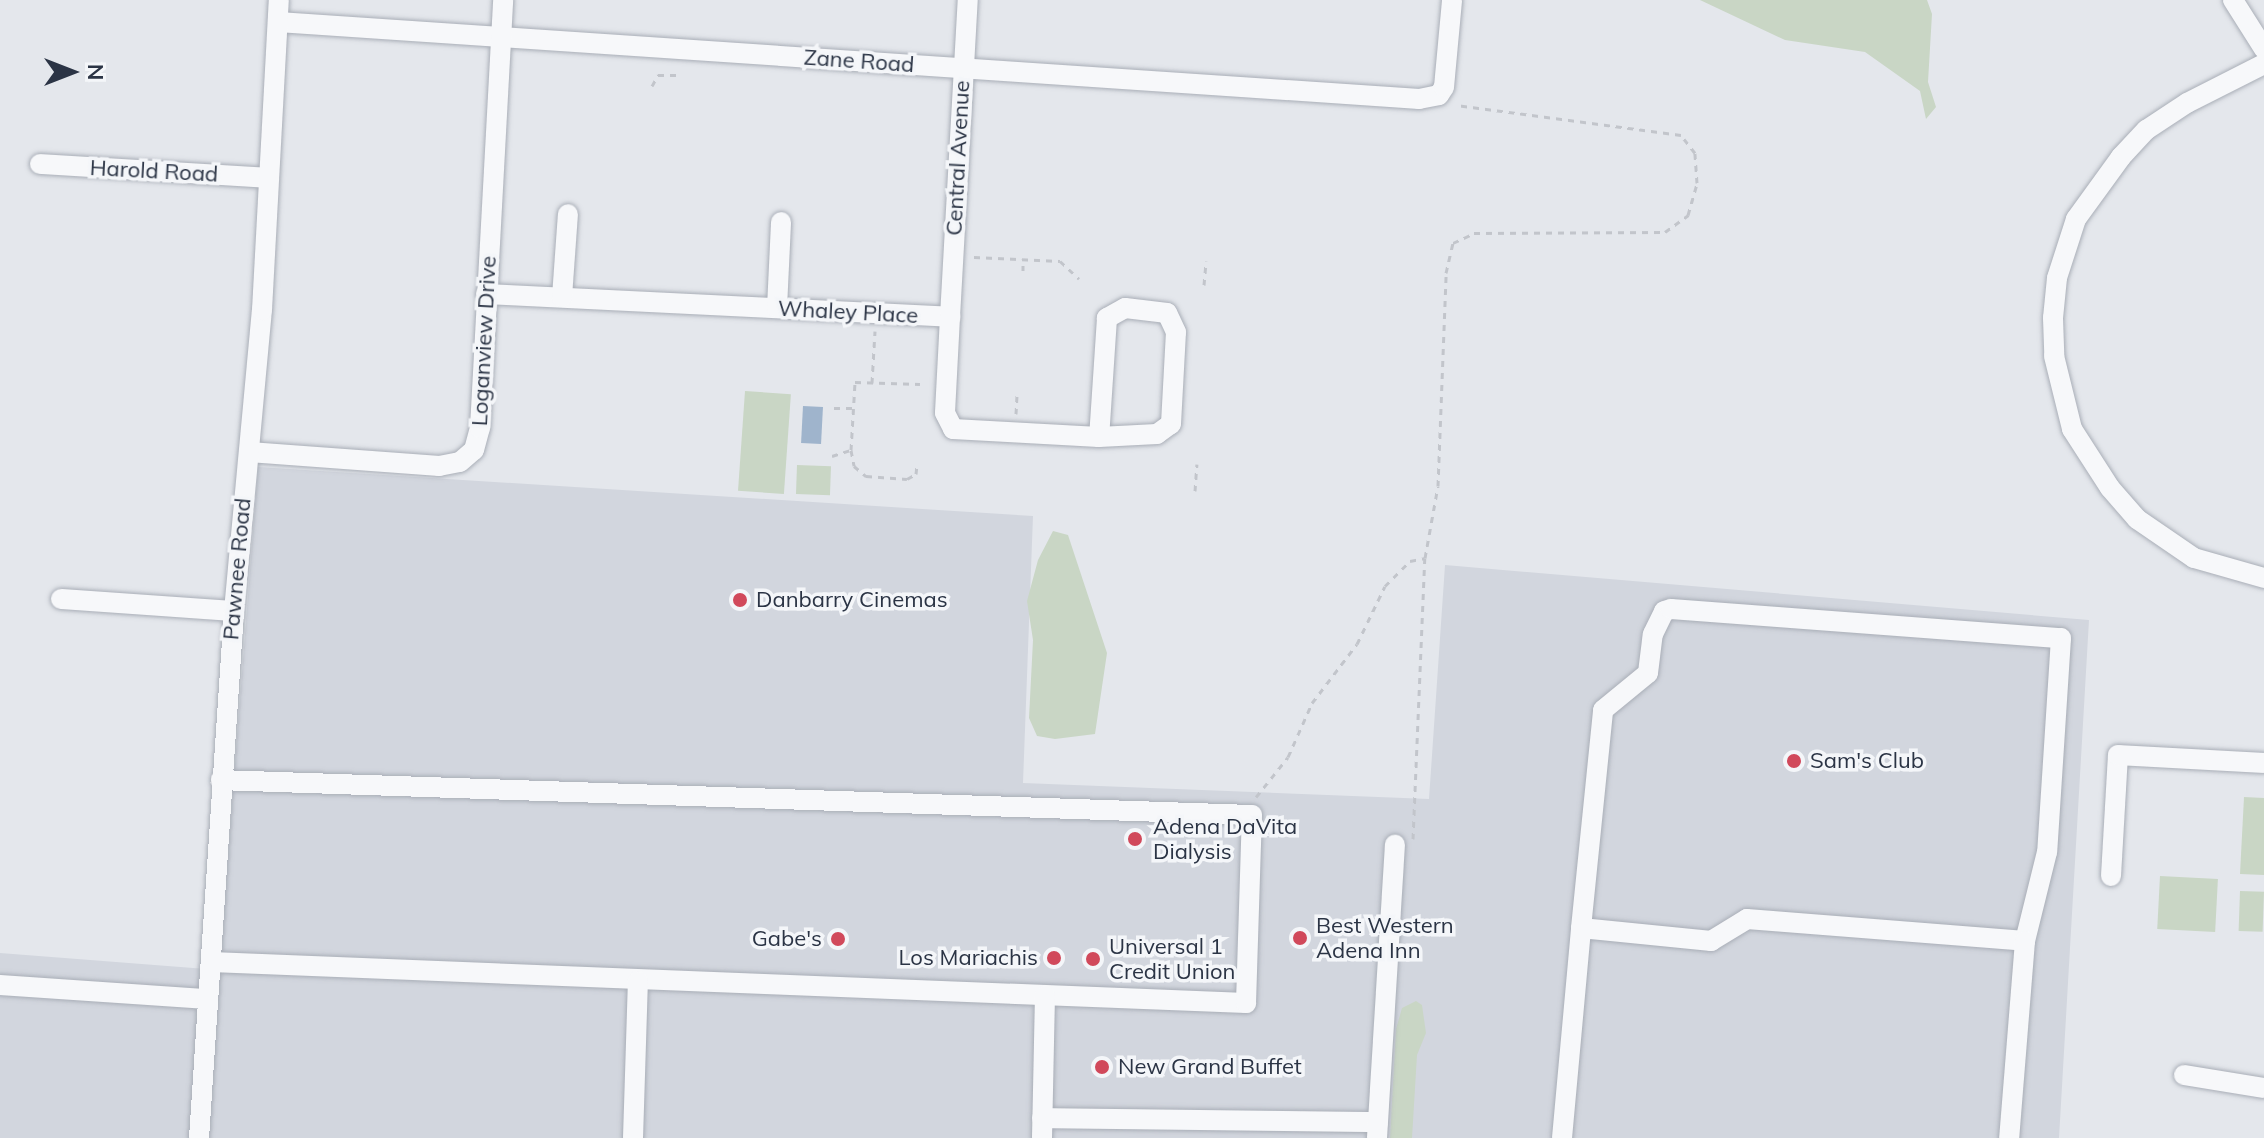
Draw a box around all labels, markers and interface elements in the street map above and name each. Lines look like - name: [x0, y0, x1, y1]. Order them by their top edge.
- north arrow: [32, 32, 112, 112]
- street label: Zane Road: [803, 44, 915, 78]
- text: N: [82, 64, 110, 80]
- street label: Central Avenue: [941, 80, 975, 236]
- street label: Harold Road: [89, 154, 219, 188]
- street label: Loganview Drive: [466, 255, 502, 427]
- street label: Whaley Place: [777, 295, 919, 329]
- street label: Pawnee Road: [218, 497, 256, 641]
- place label: Danbarry Cinemas: [756, 587, 948, 613]
- marker: Danbarry Cinemas: [731, 591, 749, 609]
- place label: Sam's Club: [1810, 748, 1924, 774]
- marker: Sam's Club: [1785, 752, 1803, 770]
- place label: Adena DaVita Dialysis: [1153, 813, 1297, 864]
- marker: Adena DaVita Dialysis: [1124, 828, 1146, 850]
- place label: Best Western Adena Inn: [1316, 912, 1454, 964]
- place label: Gabe's: [752, 926, 822, 952]
- marker: Best Western Adena Inn: [1291, 929, 1309, 947]
- marker: Gabe's: [829, 930, 847, 948]
- place label: Universal 1 Credit Union: [1109, 933, 1235, 984]
- place label: Los Mariachis: [898, 945, 1038, 971]
- marker: Los Mariachis: [1045, 949, 1063, 967]
- marker: Universal 1 Credit Union: [1084, 950, 1102, 968]
- place label: New Grand Buffet: [1118, 1054, 1302, 1080]
- marker: New Grand Buffet: [1093, 1058, 1111, 1076]

